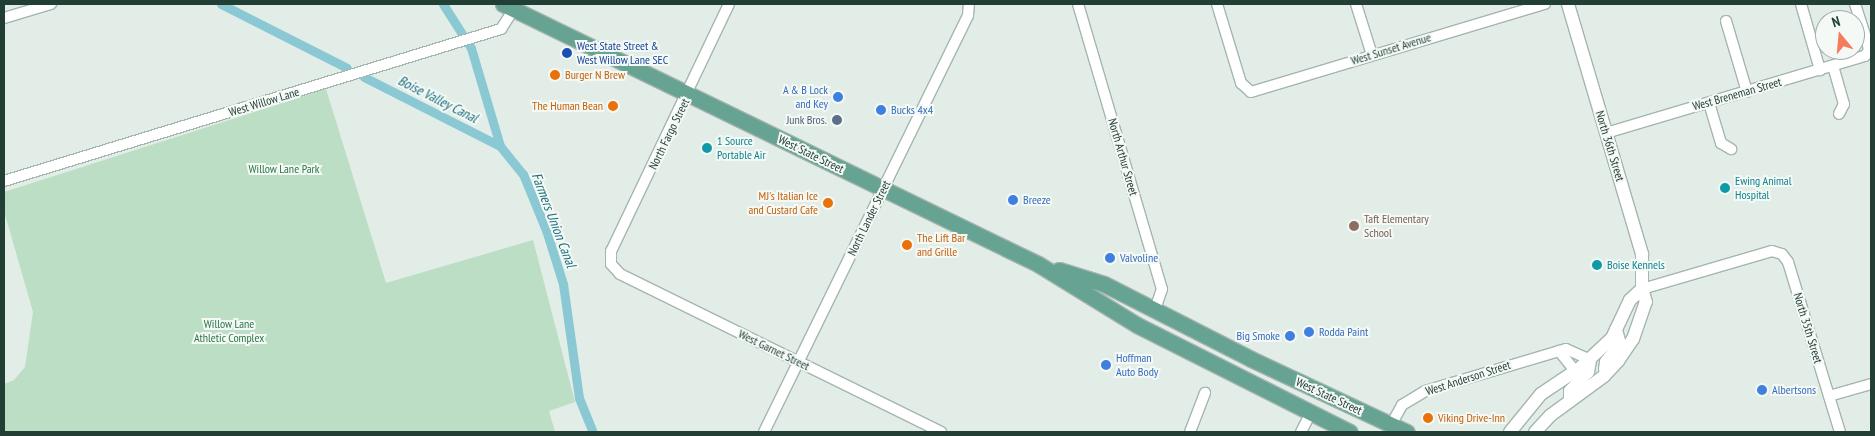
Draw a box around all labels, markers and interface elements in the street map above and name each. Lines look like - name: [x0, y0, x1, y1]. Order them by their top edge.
- north arrow: [1815, 10, 1865, 60]
- text: N: [1830, 12, 1842, 31]
- street label: West Sunset Avenue: [1349, 30, 1433, 68]
- place label: West State Street & West Willow Lane SEC: [577, 39, 669, 67]
- marker: West State Street & West Willow Lane SEC: [561, 47, 573, 59]
- place label: Burger N Brew: [565, 68, 625, 82]
- marker: Burger N Brew: [549, 69, 561, 81]
- water label: Boise Valley Canal: [395, 72, 481, 126]
- street label: West Breneman Street: [1691, 74, 1783, 114]
- place label: A & B Lock and Key: [783, 83, 828, 111]
- street label: West Willow Lane: [227, 84, 301, 120]
- marker: A & B Lock and Key: [832, 91, 844, 103]
- street label: North Fargo Street: [646, 96, 692, 172]
- place label: The Human Bean: [532, 99, 603, 113]
- marker: The Human Bean: [607, 100, 619, 112]
- place label: Bucks 4x4: [891, 103, 933, 117]
- marker: Bucks 4x4: [875, 104, 887, 116]
- street label: North 36th Street: [1592, 109, 1628, 183]
- place label: Junk Bros.: [786, 113, 827, 127]
- marker: Junk Bros.: [831, 114, 843, 126]
- street label: North Arthur Street: [1105, 117, 1141, 197]
- street label: West State Street: [776, 132, 846, 176]
- place label: 1 Source Portable Air: [717, 134, 766, 162]
- marker: 1 Source Portable Air: [701, 142, 713, 154]
- park label: Willow Lane Park: [248, 162, 320, 176]
- water label: Farmers Union Canal: [528, 170, 580, 270]
- place label: Ewing Animal Hospital: [1735, 174, 1792, 202]
- street label: North Lander Street: [845, 178, 893, 258]
- marker: Ewing Animal Hospital: [1719, 182, 1731, 194]
- place label: MJ's Italian Ice and Custard Cafe: [748, 189, 818, 217]
- place label: Breeze: [1023, 193, 1051, 207]
- marker: Breeze: [1007, 194, 1019, 206]
- marker: MJ's Italian Ice and Custard Cafe: [822, 197, 834, 209]
- place label: Taft Elementary School: [1364, 212, 1429, 240]
- marker: Taft Elementary School: [1348, 220, 1360, 232]
- place label: The Lift Bar and Grille: [917, 231, 965, 259]
- marker: The Lift Bar and Grille: [901, 239, 913, 251]
- place label: Valvoline: [1120, 251, 1158, 265]
- marker: Valvoline: [1104, 252, 1116, 264]
- place label: Boise Kennels: [1607, 258, 1665, 272]
- marker: Boise Kennels: [1591, 259, 1603, 271]
- street label: North 35th Street: [1790, 291, 1826, 365]
- park label: Willow Lane Athletic Complex: [194, 317, 264, 345]
- place label: Rodda Paint: [1319, 325, 1368, 339]
- marker: Rodda Paint: [1303, 326, 1315, 338]
- street label: West Garnet Street: [736, 327, 812, 373]
- place label: Big Smoke: [1236, 329, 1280, 343]
- marker: Big Smoke: [1284, 330, 1296, 342]
- place label: Hoffman Auto Body: [1116, 351, 1158, 379]
- street label: West Anderson Street: [1424, 357, 1512, 399]
- marker: Hoffman Auto Body: [1100, 359, 1112, 371]
- street label: West State Street: [1294, 374, 1364, 418]
- place label: Albertsons: [1772, 383, 1816, 397]
- marker: Albertsons: [1756, 384, 1768, 396]
- place label: Viking Drive-Inn: [1438, 411, 1505, 425]
- marker: Viking Drive-Inn: [1422, 412, 1434, 424]

